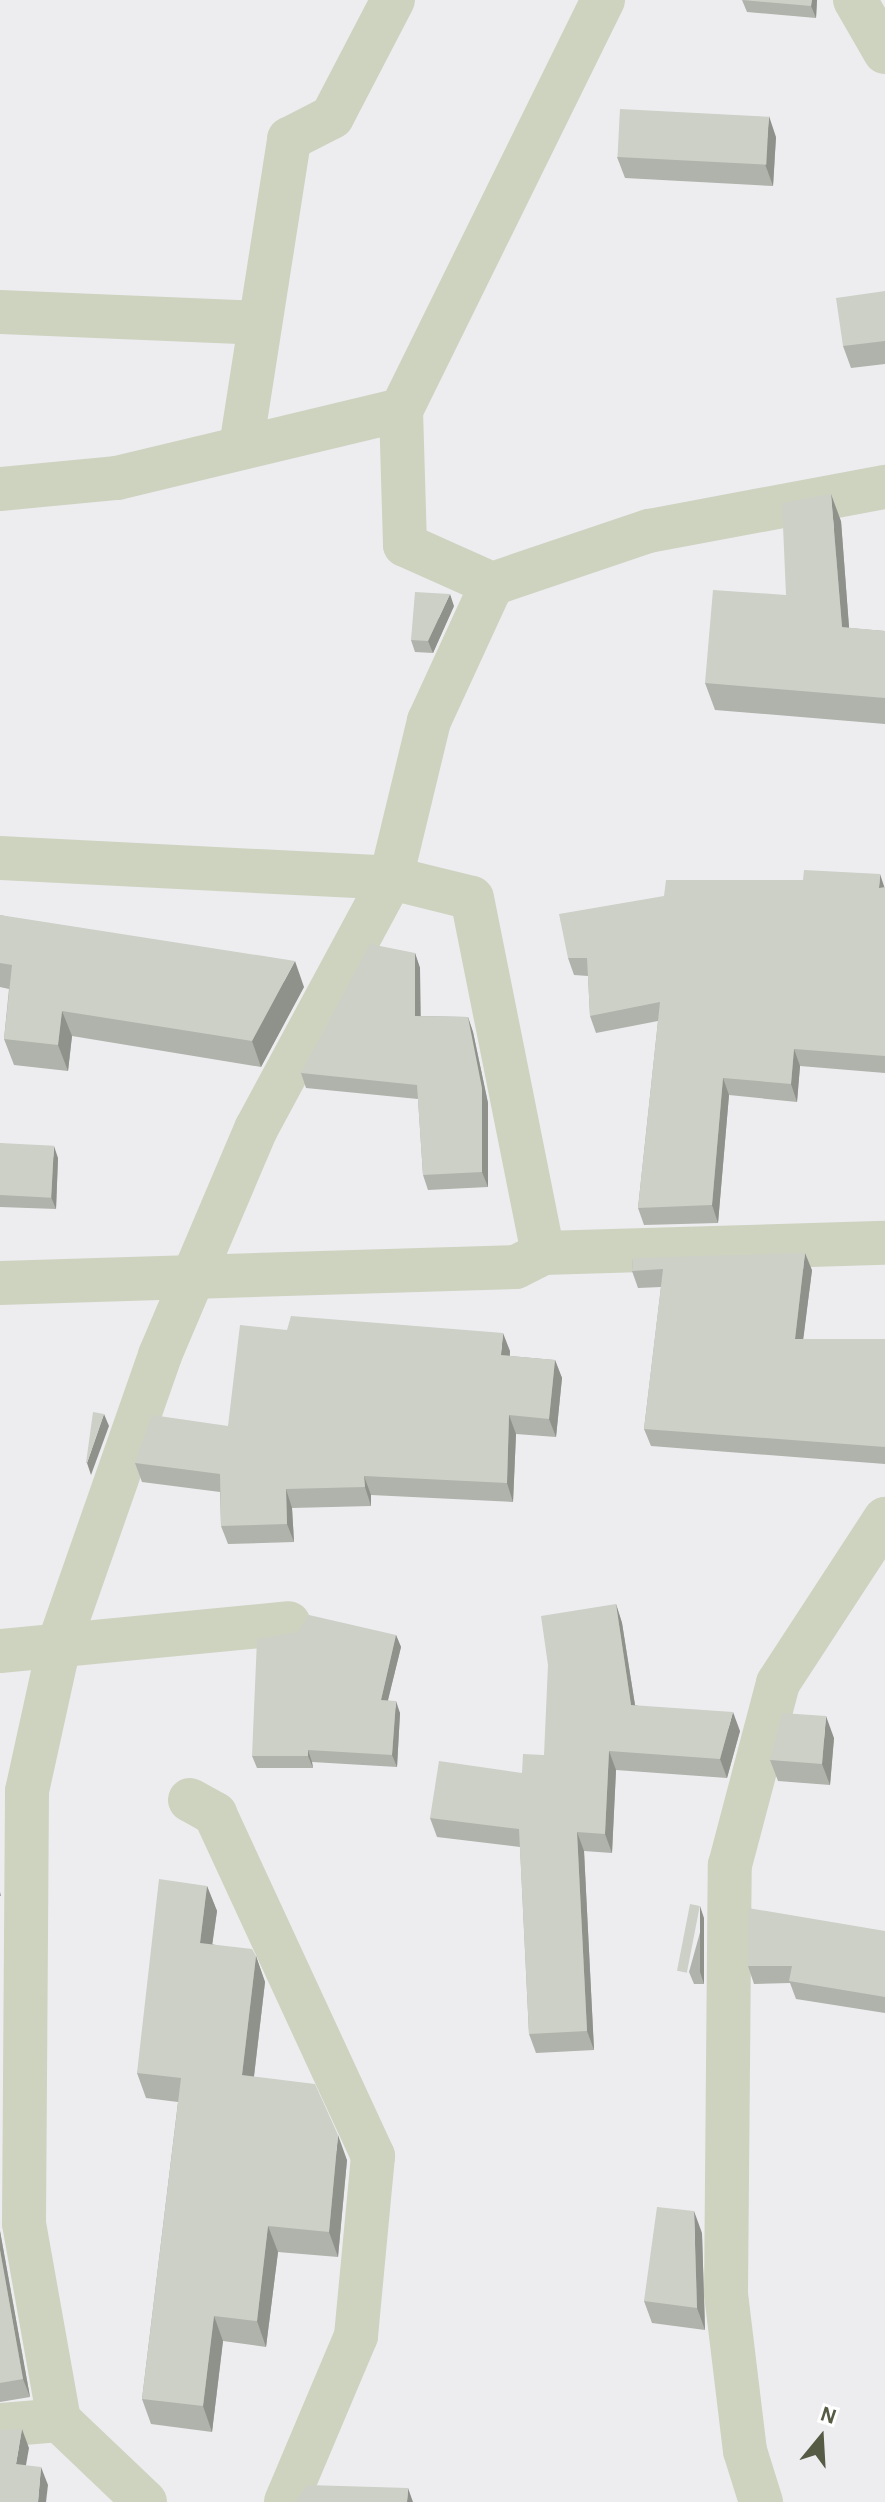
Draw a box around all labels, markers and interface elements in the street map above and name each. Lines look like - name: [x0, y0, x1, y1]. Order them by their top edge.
- north arrow: [781, 2398, 861, 2478]
- text: N: [818, 2402, 839, 2428]

